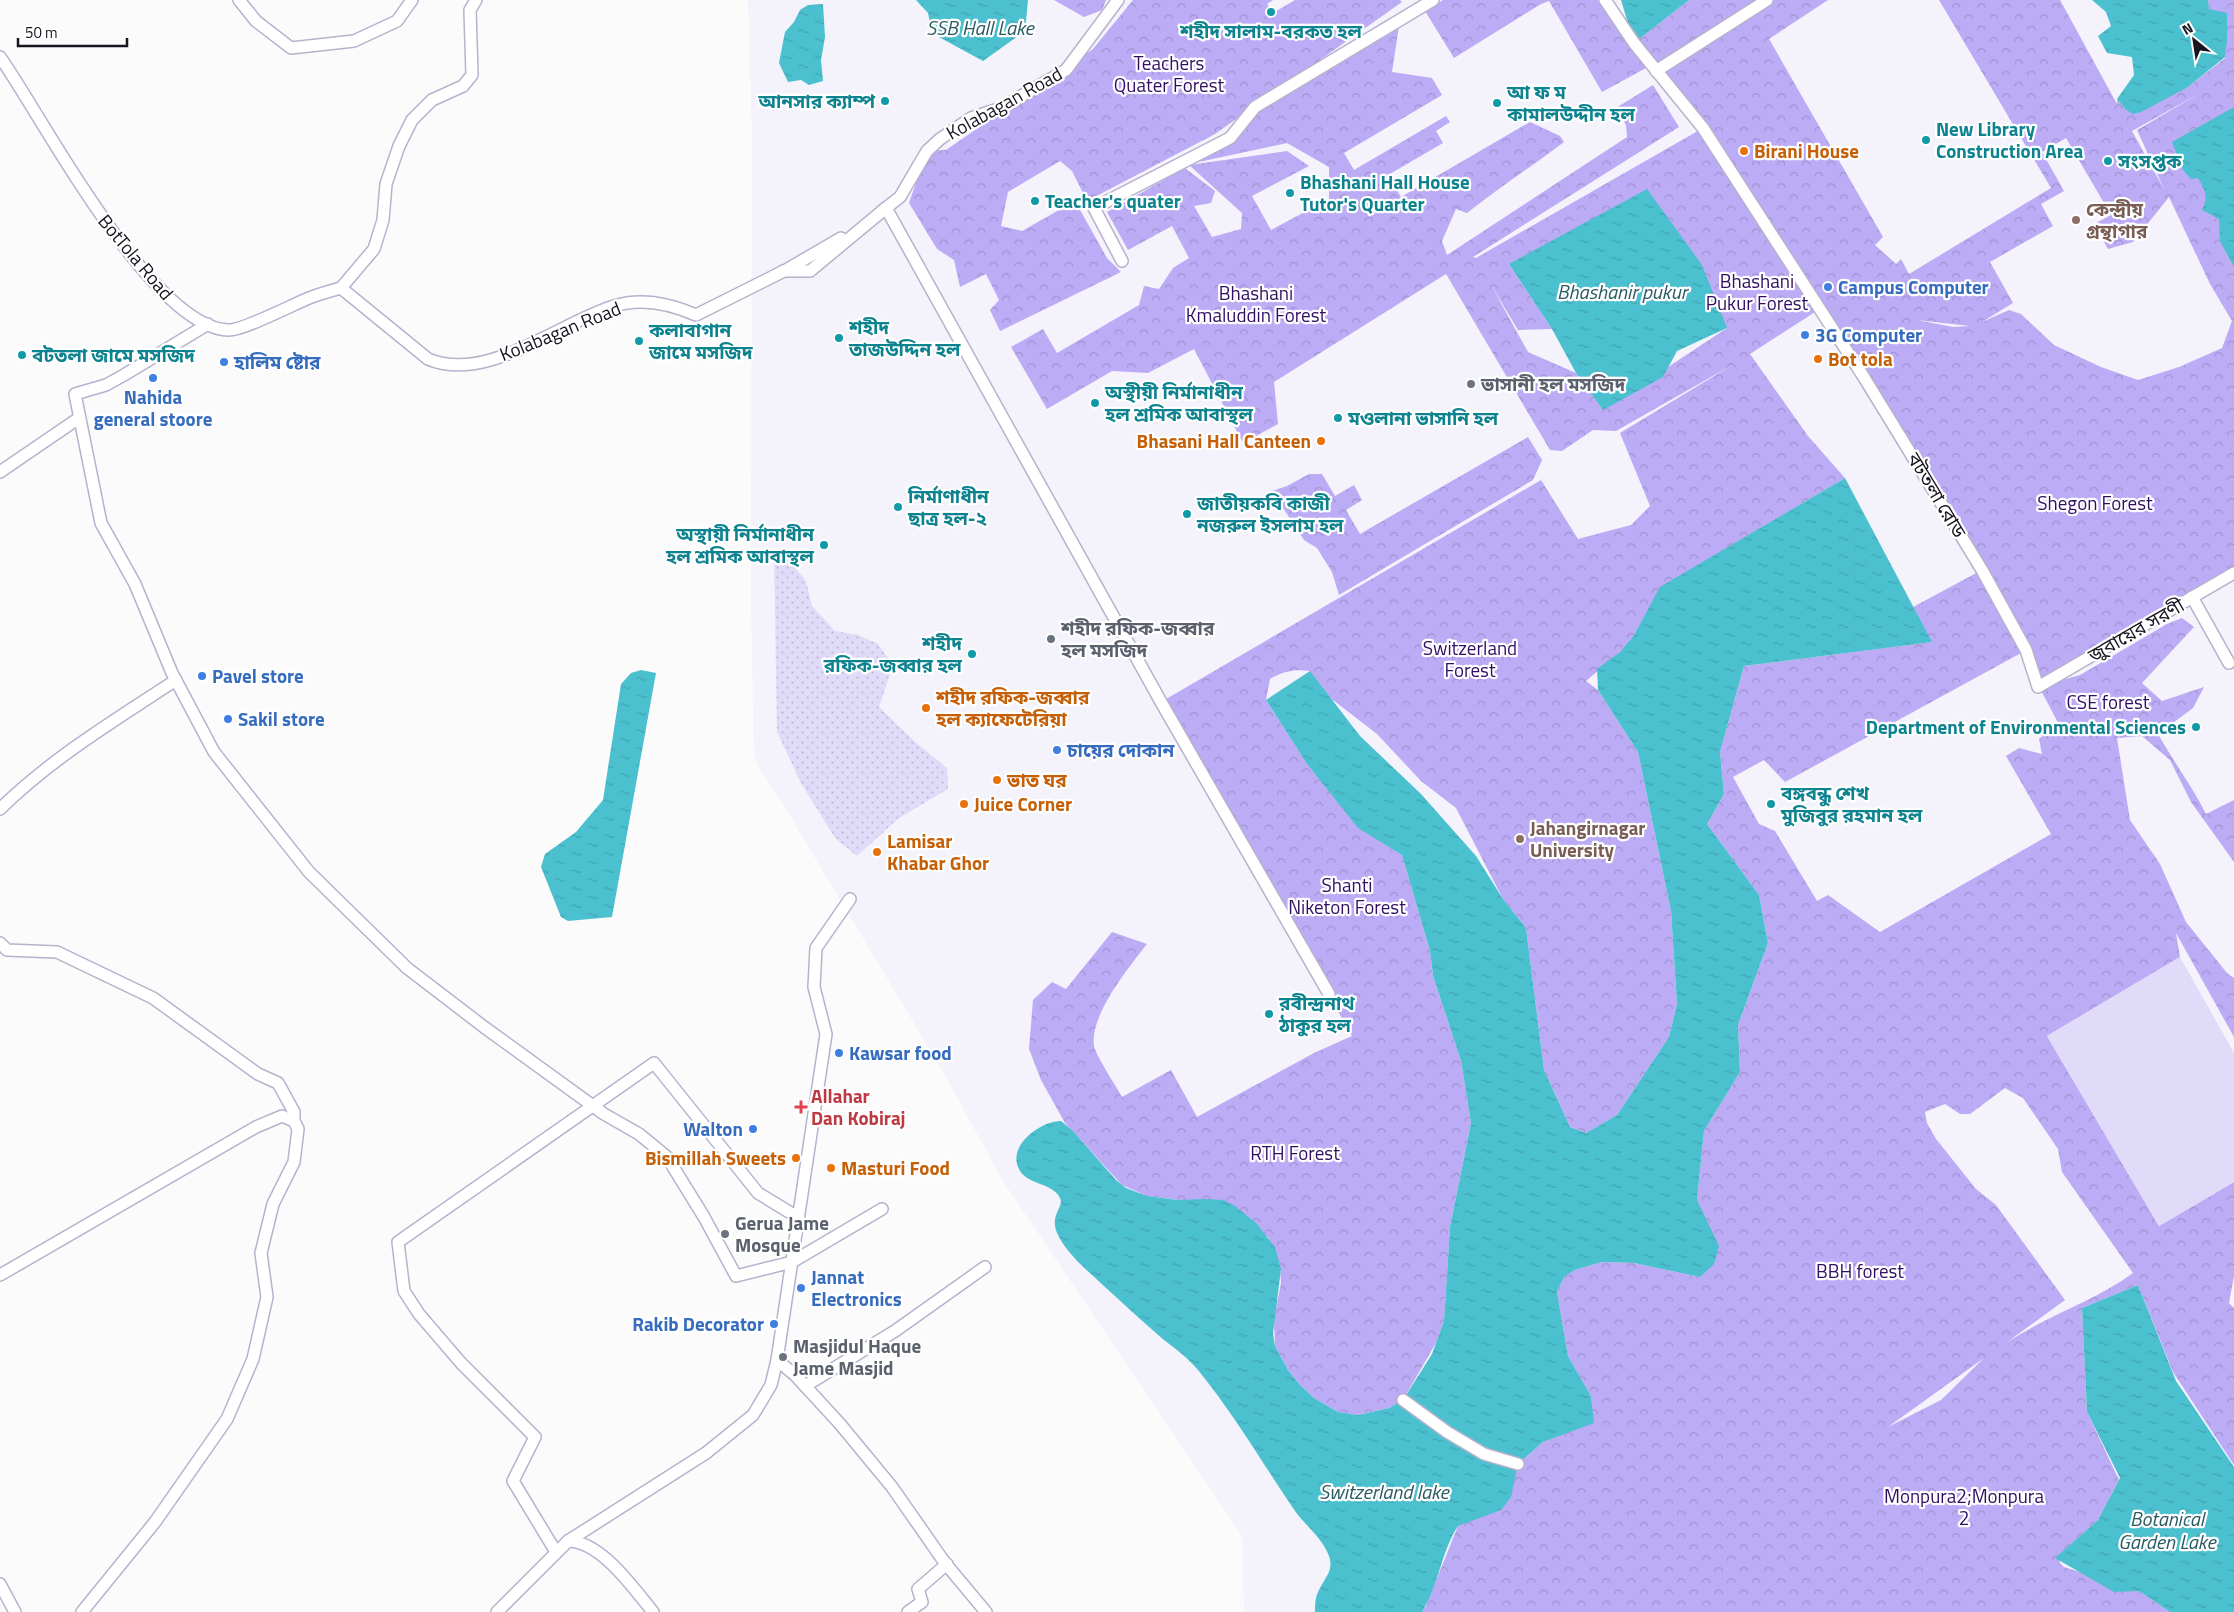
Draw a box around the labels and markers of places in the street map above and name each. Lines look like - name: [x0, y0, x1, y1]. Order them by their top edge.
- marker: শহীদ সালাম-বরকত হল: [1265, 6, 1277, 18]
- place label: শহীদ সালাম-বরকত হল: [1179, 16, 1363, 45]
- place label: আ ফ ম কামালউদ্দীন হল: [1506, 77, 1635, 128]
- place label: আনসার ক্যাম্প: [757, 86, 876, 115]
- marker: আনসার ক্যাম্প: [879, 95, 891, 107]
- marker: আ ফ ম কামালউদ্দীন হল: [1491, 97, 1503, 109]
- place label: New Library Construction Area: [1936, 114, 2084, 165]
- marker: New Library Construction Area: [1920, 134, 1932, 146]
- place label: Birani House: [1754, 136, 1859, 165]
- marker: Birani House: [1738, 145, 1750, 157]
- place label: সংসপ্তক: [2117, 146, 2182, 175]
- marker: সংসপ্তক: [2102, 155, 2114, 167]
- place label: Bhashani Hall House Tutor's Quarter: [1300, 167, 1470, 218]
- place label: Teacher's quater: [1045, 186, 1181, 215]
- marker: Bhashani Hall House Tutor's Quarter: [1284, 187, 1296, 199]
- place label: কেন্দ্রীয় গ্রন্থাগার: [2086, 194, 2148, 245]
- marker: Teacher's quater: [1029, 195, 1041, 207]
- marker: কেন্দ্রীয় গ্রন্থাগার: [2070, 214, 2082, 226]
- place label: Campus Computer: [1838, 272, 1989, 301]
- marker: Campus Computer: [1822, 281, 1834, 293]
- place label: শহীদ তাজউদ্দিন হল: [848, 312, 961, 363]
- place label: কলাবাগান জামে মসজিদ: [648, 315, 753, 366]
- place label: 3G Computer: [1815, 320, 1922, 349]
- marker: 3G Computer: [1799, 329, 1811, 341]
- marker: শহীদ তাজউদ্দিন হল: [833, 332, 845, 344]
- marker: কলাবাগান জামে মসজিদ: [633, 335, 645, 347]
- place label: বটতলা জামে মসজিদ: [31, 340, 195, 369]
- place label: Bot tola: [1828, 344, 1893, 373]
- place label: হালিম ষ্টোর: [233, 347, 321, 376]
- marker: বটতলা জামে মসজিদ: [16, 349, 28, 361]
- marker: Bot tola: [1812, 353, 1824, 365]
- marker: হালিম ষ্টোর: [218, 356, 230, 368]
- place label: ভাসানী হল মসজিদ: [1480, 369, 1625, 398]
- marker: Nahida general stoore: [147, 372, 159, 384]
- place label: অস্থীয়ী নির্মানাধীন হল শ্রমিক আবাস্থল: [1104, 377, 1253, 428]
- marker: ভাসানী হল মসজিদ: [1465, 378, 1477, 390]
- place label: Nahida general stoore: [94, 382, 213, 433]
- marker: অস্থীয়ী নির্মানাধীন হল শ্রমিক আবাস্থল: [1089, 397, 1101, 409]
- place label: মওলানা ভাসানি হল: [1347, 403, 1499, 432]
- marker: মওলানা ভাসানি হল: [1332, 412, 1344, 424]
- place label: Bhasani Hall Canteen: [1137, 426, 1311, 455]
- marker: Bhasani Hall Canteen: [1315, 435, 1327, 447]
- place label: নির্মাণাধীন ছাত্র হল-২: [907, 481, 990, 532]
- place label: জাতীয়কবি কাজী নজরুল ইসলাম হল: [1196, 488, 1344, 539]
- marker: নির্মাণাধীন ছাত্র হল-২: [892, 501, 904, 513]
- marker: জাতীয়কবি কাজী নজরুল ইসলাম হল: [1181, 508, 1193, 520]
- place label: অস্থায়ী নির্মানাধীন হল শ্রমিক আবাস্থল: [665, 519, 815, 570]
- marker: অস্থায়ী নির্মানাধীন হল শ্রমিক আবাস্থল: [818, 539, 830, 551]
- place label: শহীদ রফিক-জব্বার হল মসজিদ: [1060, 613, 1215, 664]
- place label: শহীদ রফিক-জব্বার হল: [823, 628, 963, 679]
- marker: শহীদ রফিক-জব্বার হল মসজিদ: [1045, 633, 1057, 645]
- marker: শহীদ রফিক-জব্বার হল: [966, 648, 978, 660]
- place label: Pavel store: [212, 661, 304, 690]
- marker: Pavel store: [196, 670, 208, 682]
- place label: শহীদ রফিক-জব্বার হল ক্যাফেটেরিয়া: [935, 682, 1090, 733]
- marker: শহীদ রফিক-জব্বার হল ক্যাফেটেরিয়া: [920, 702, 932, 714]
- place label: Sakil store: [238, 704, 325, 733]
- place label: Department of Environmental Sciences: [1866, 712, 2186, 741]
- marker: Sakil store: [222, 713, 234, 725]
- marker: Department of Environmental Sciences: [2190, 721, 2202, 733]
- place label: চায়ের দোকান: [1066, 735, 1175, 764]
- marker: চায়ের দোকান: [1051, 744, 1063, 756]
- place label: ভাত ঘর: [1006, 765, 1067, 794]
- marker: ভাত ঘর: [991, 774, 1003, 786]
- place label: বঙ্গবন্ধু শেখ মুজিবুর রহমান হল: [1780, 778, 1923, 829]
- place label: Juice Corner: [974, 789, 1072, 818]
- marker: Juice Corner: [958, 798, 970, 810]
- marker: বঙ্গবন্ধু শেখ মুজিবুর রহমান হল: [1765, 798, 1777, 810]
- place label: Jahangirnagar University: [1530, 813, 1645, 864]
- place label: Lamisar Khabar Ghor: [887, 826, 989, 877]
- marker: Jahangirnagar University: [1514, 833, 1526, 845]
- marker: Lamisar Khabar Ghor: [871, 846, 883, 858]
- place label: রবীন্দ্রনাথ ঠাকুর হল: [1278, 988, 1355, 1039]
- marker: রবীন্দ্রনাথ ঠাকুর হল: [1263, 1008, 1275, 1020]
- place label: Kawsar food: [849, 1038, 952, 1067]
- marker: Kawsar food: [833, 1047, 845, 1059]
- place label: Allahar Dan Kobiraj: [811, 1081, 906, 1132]
- marker: Allahar Dan Kobiraj: [795, 1101, 807, 1113]
- place label: Walton: [683, 1114, 743, 1143]
- marker: Walton: [747, 1123, 759, 1135]
- place label: Bismillah Sweets: [645, 1143, 786, 1172]
- marker: Bismillah Sweets: [790, 1152, 802, 1164]
- place label: Masturi Food: [841, 1153, 950, 1182]
- marker: Masturi Food: [825, 1162, 837, 1174]
- place label: Gerua Jame Mosque: [735, 1208, 829, 1259]
- marker: Gerua Jame Mosque: [719, 1228, 731, 1240]
- place label: Jannat Electronics: [811, 1262, 902, 1313]
- marker: Jannat Electronics: [795, 1282, 807, 1294]
- place label: Rakib Decorator: [632, 1309, 764, 1338]
- marker: Rakib Decorator: [768, 1318, 780, 1330]
- place label: Masjidul Haque Jame Masjid: [793, 1331, 921, 1382]
- marker: Masjidul Haque Jame Masjid: [777, 1351, 789, 1363]

